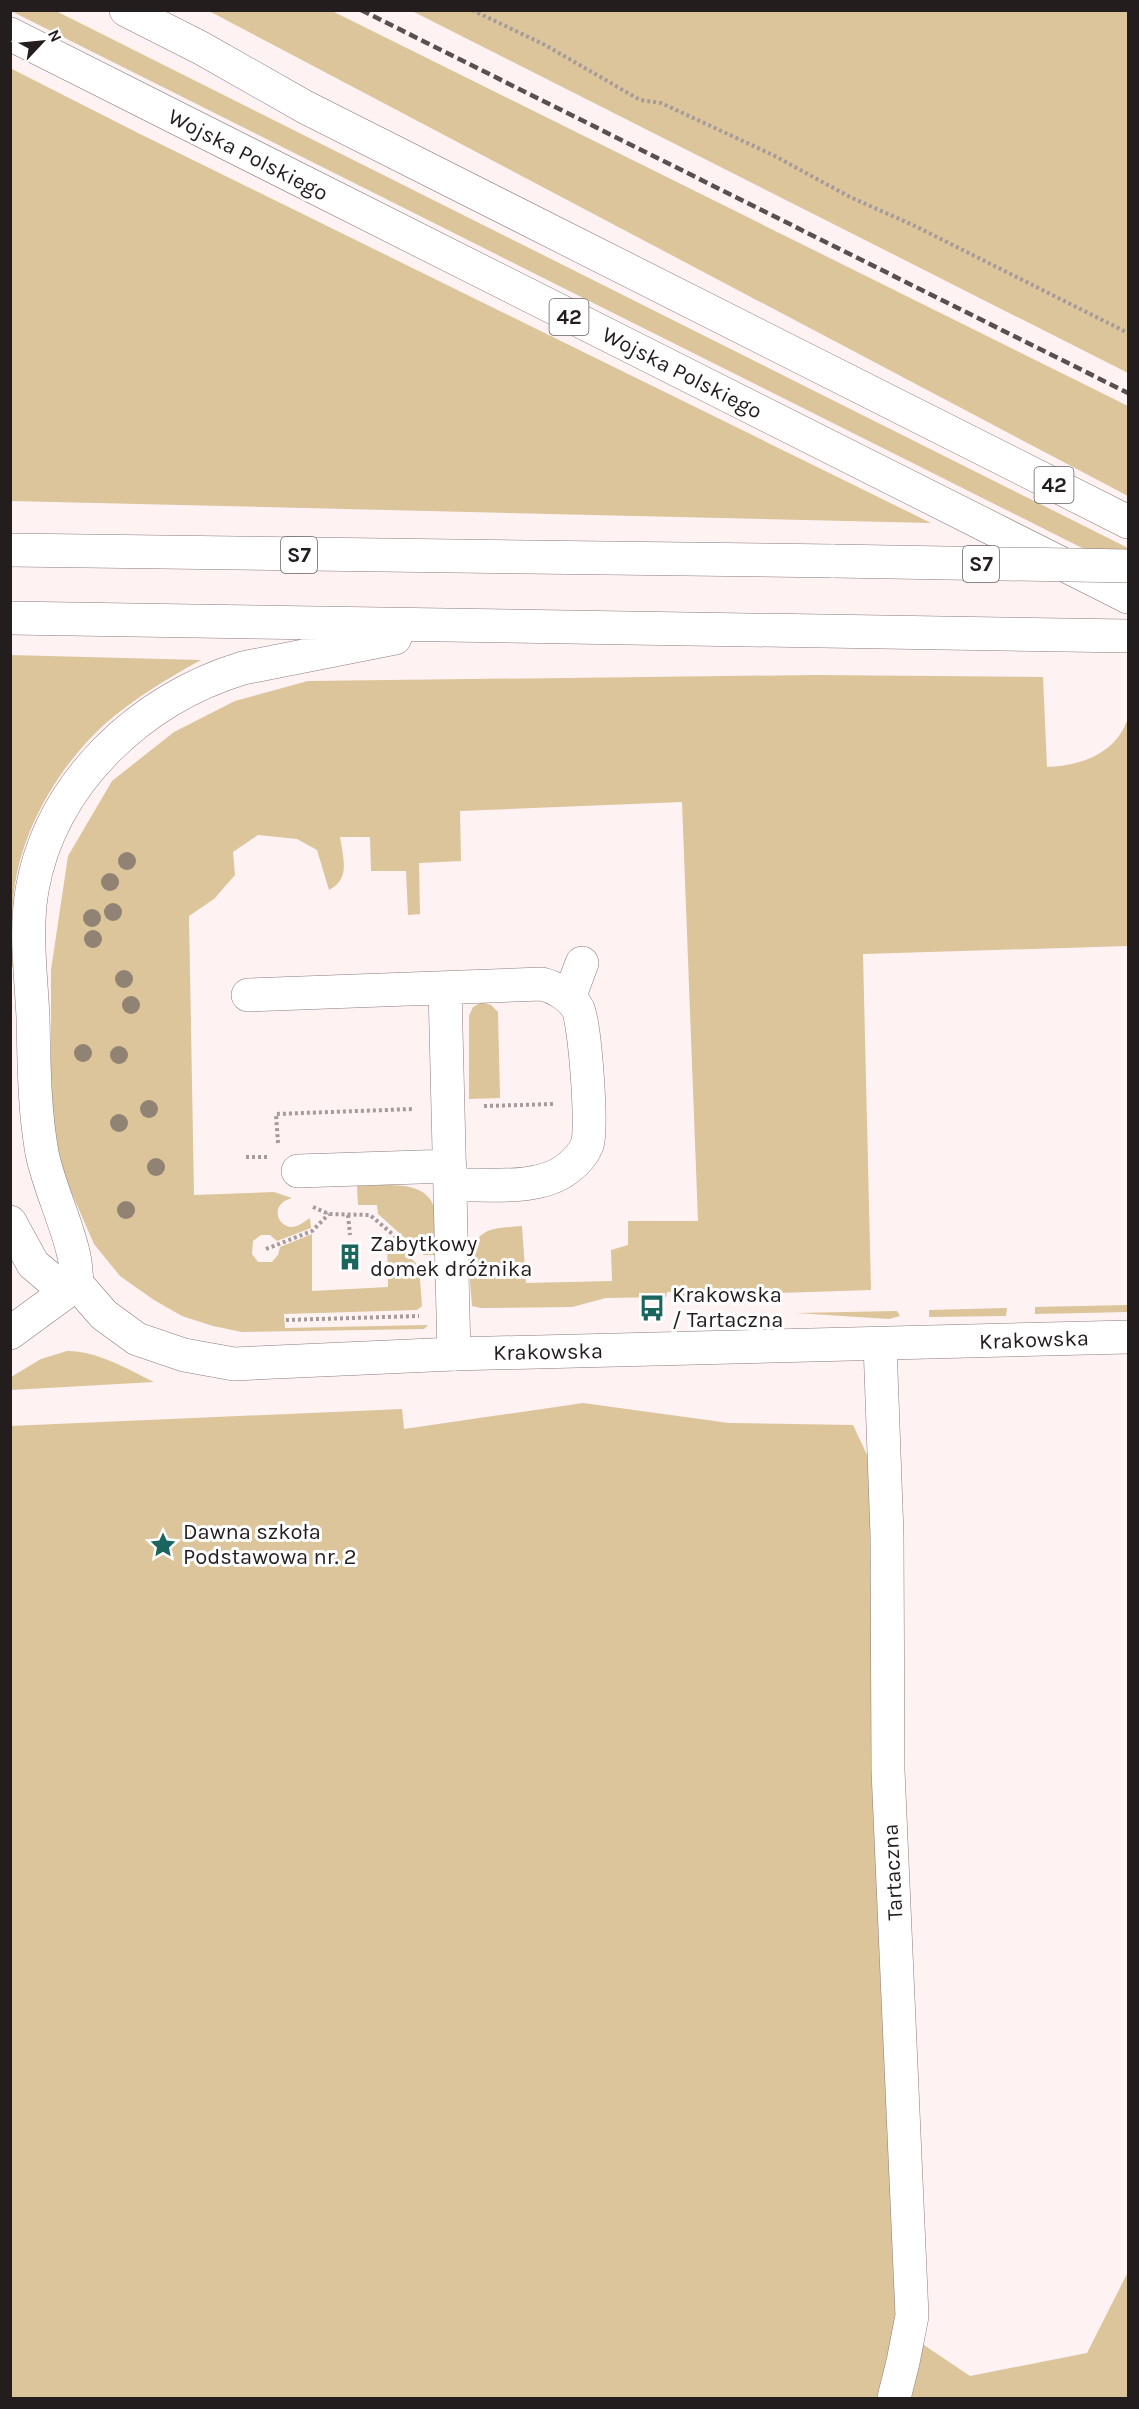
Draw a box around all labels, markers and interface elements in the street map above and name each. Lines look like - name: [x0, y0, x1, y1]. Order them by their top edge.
- north arrow: [12, 12, 72, 72]
- text: N: [44, 26, 66, 45]
- street label: Wojska Polskiego: [164, 104, 332, 206]
- road number: 42: [550, 299, 588, 335]
- street label: Wojska Polskiego: [598, 322, 766, 424]
- road number: 42: [1034, 467, 1074, 503]
- road number: S7: [281, 537, 317, 573]
- road number: S7: [963, 546, 999, 582]
- place label: Zabytkowy domek dróżnika: [370, 1231, 532, 1282]
- building icon: Zabytkowy domek dróżnika: [335, 1242, 365, 1272]
- place label: Krakowska / Tartaczna: [672, 1282, 783, 1333]
- bus stop icon: Krakowska / Tartaczna: [637, 1293, 667, 1323]
- street label: Krakowska: [979, 1325, 1089, 1355]
- street label: Krakowska: [493, 1338, 603, 1366]
- place label: Dawna szkoła Podstawowa nr. 2: [183, 1519, 357, 1570]
- place icon: Dawna szkoła Podstawowa nr. 2: [148, 1530, 178, 1560]
- street label: Tartaczna: [877, 1823, 909, 1921]

